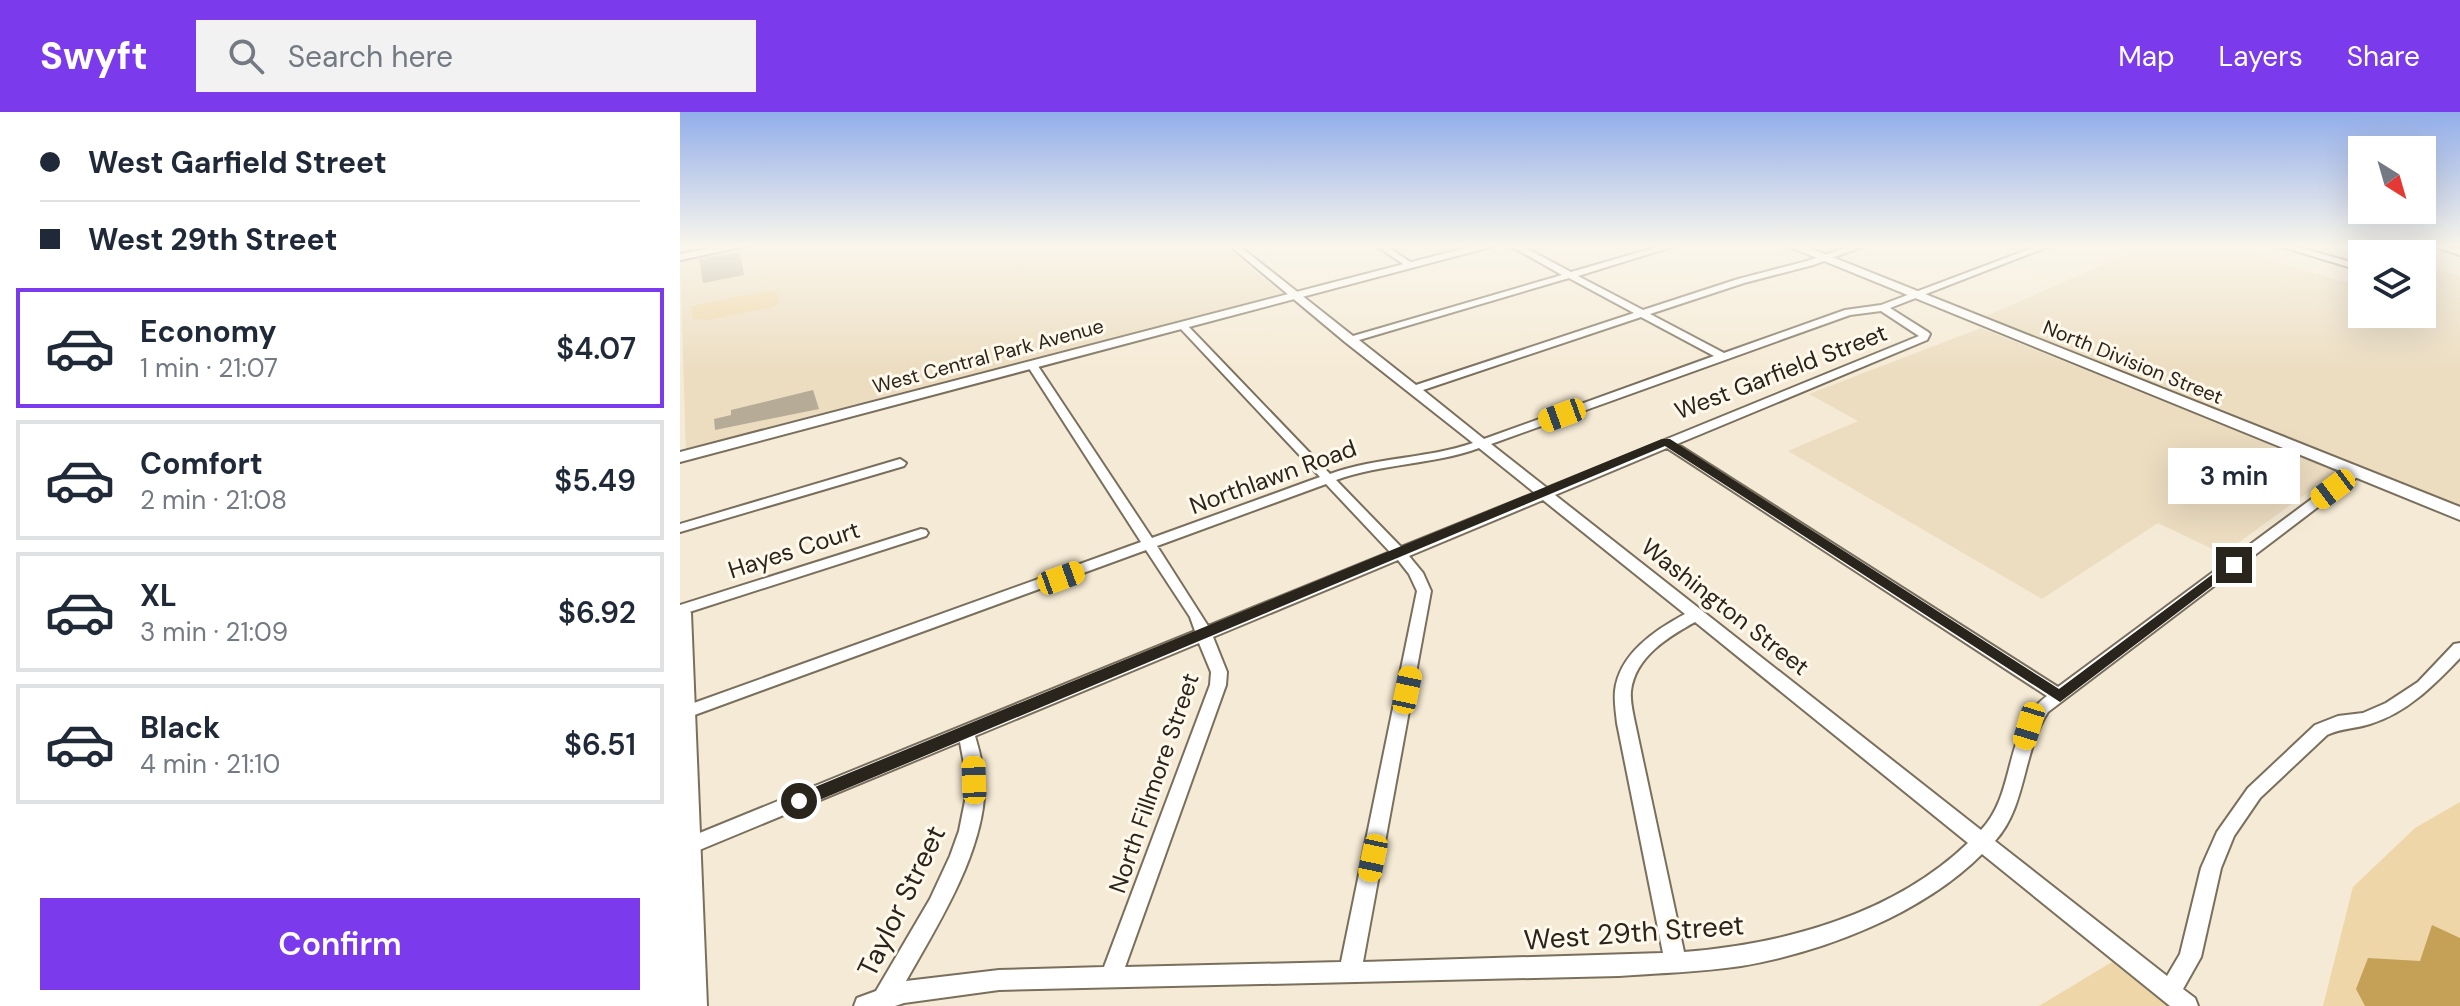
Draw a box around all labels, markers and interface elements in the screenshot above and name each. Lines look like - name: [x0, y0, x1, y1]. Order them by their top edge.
- search box: [196, 20, 756, 92]
- text: Swyft: [40, 31, 148, 81]
- icon: search: [224, 34, 268, 78]
- text: Search here: [288, 37, 453, 76]
- text: Map: [2118, 38, 2175, 75]
- text: Layers: [2219, 38, 2303, 75]
- text: Share: [2347, 38, 2420, 75]
- north arrow: [2348, 136, 2436, 224]
- map controls: [2348, 136, 2436, 328]
- text: West Garfield Street: [88, 143, 387, 182]
- text: West 29th Street: [88, 220, 337, 259]
- button: layers: [2348, 240, 2436, 328]
- icon: car: [44, 312, 116, 384]
- text: Economy: [140, 312, 277, 351]
- street label: West Central Park Avenue: [870, 313, 1106, 399]
- street label: North Division Street: [2039, 314, 2227, 410]
- street label: West Garfield Street: [1670, 317, 1891, 426]
- text: $4.07: [556, 329, 636, 368]
- text: 1 min · 21:07: [140, 351, 278, 385]
- car: [1535, 396, 1589, 434]
- street label: Northlawn Road: [1185, 432, 1361, 521]
- icon: car: [44, 444, 116, 516]
- text: Comfort: [140, 444, 263, 483]
- callout: 3 min: [2168, 449, 2300, 505]
- text: 3 min: [2200, 459, 2268, 493]
- text: $5.49: [554, 461, 636, 500]
- car: [2307, 465, 2359, 513]
- text: 2 min · 21:08: [140, 483, 287, 517]
- street label: Hayes Court: [724, 514, 864, 585]
- street label: Washington Street: [1635, 531, 1816, 682]
- route end: [2216, 547, 2252, 583]
- car: [1034, 559, 1088, 597]
- icon: car: [44, 576, 116, 648]
- text: XL: [140, 576, 177, 615]
- text: $6.92: [558, 593, 636, 632]
- text: 3 min · 21:09: [140, 615, 288, 649]
- car: [1390, 664, 1424, 716]
- street label: North Fillmore Street: [1101, 669, 1206, 897]
- car: [2011, 700, 2047, 752]
- icon: car: [44, 708, 116, 780]
- text: Black: [140, 708, 220, 747]
- text: $6.51: [564, 725, 636, 764]
- text: 4 min · 21:10: [140, 747, 280, 781]
- car: [961, 756, 987, 804]
- route start: [781, 783, 817, 819]
- street label: Taylor Street: [849, 819, 954, 983]
- car: [1356, 832, 1390, 884]
- button: Confirm: [40, 898, 640, 990]
- street label: West 29th Street: [1523, 906, 1745, 959]

